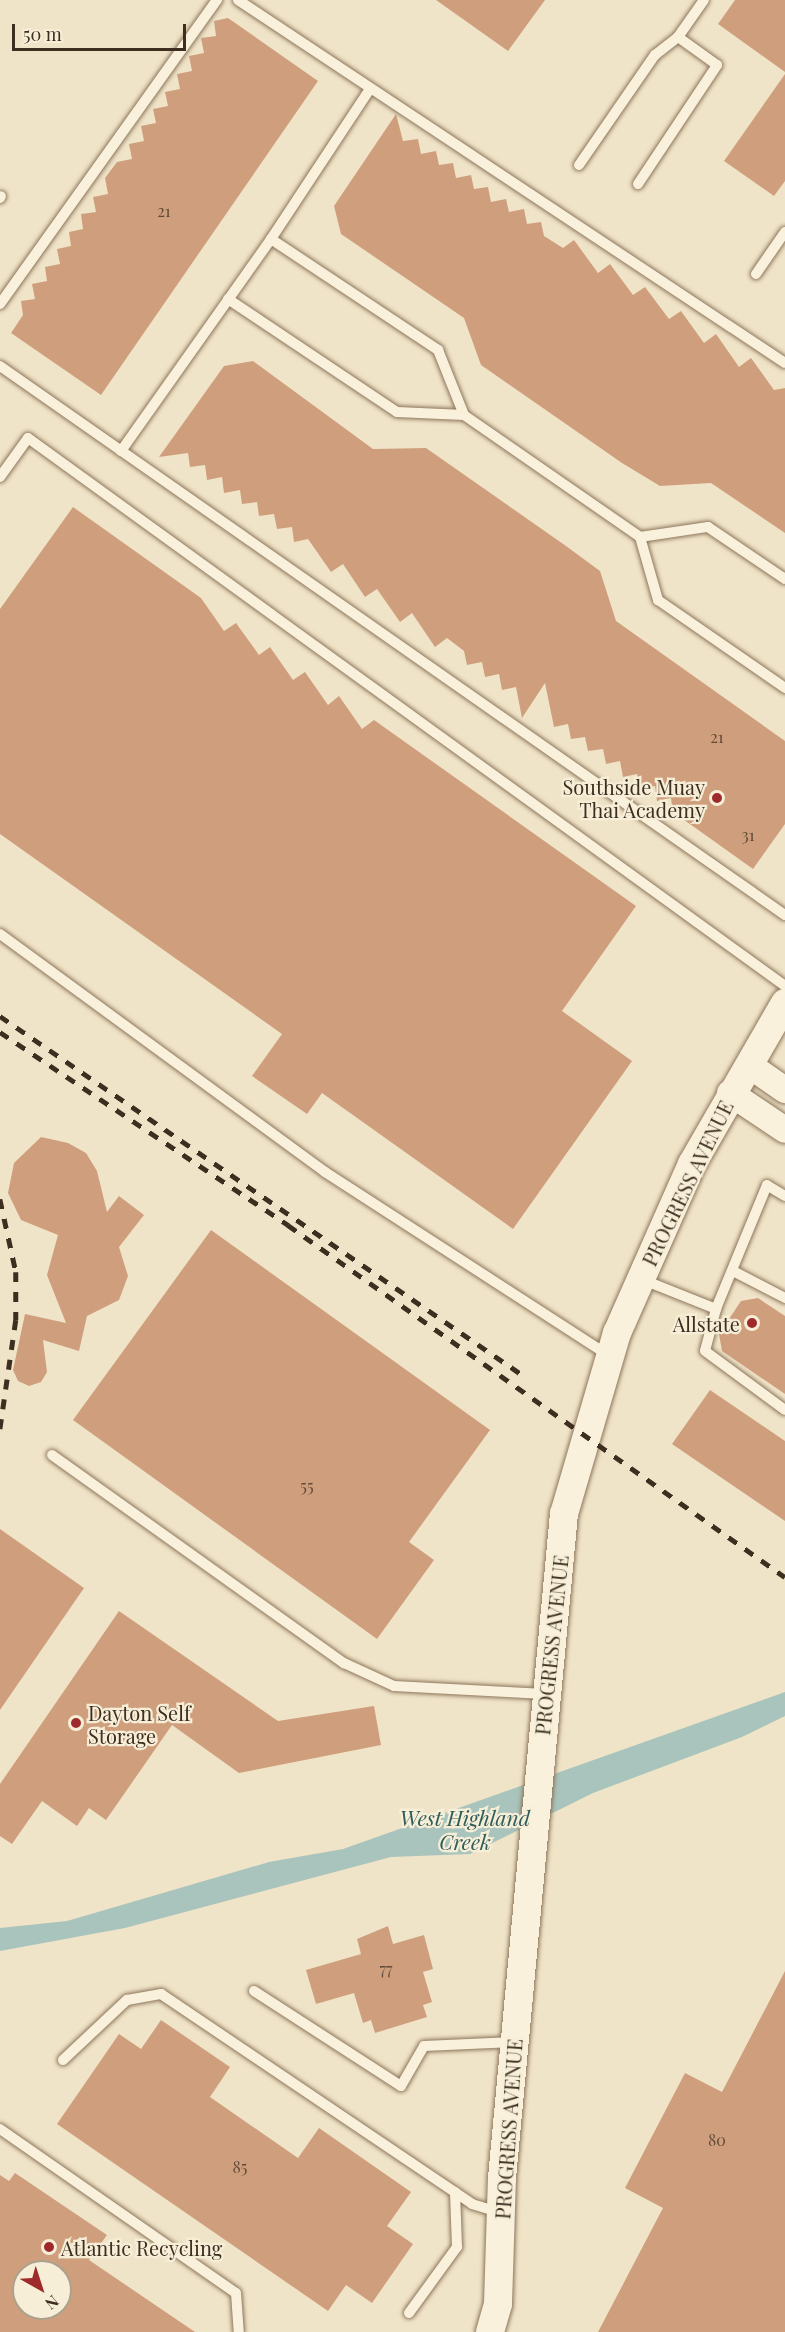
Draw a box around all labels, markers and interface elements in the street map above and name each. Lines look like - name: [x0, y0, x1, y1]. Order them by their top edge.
- scale bar: [15, 12, 189, 50]
- text: 50 m: [23, 22, 62, 46]
- house number: 21: [157, 201, 171, 221]
- house number: 21: [710, 727, 724, 747]
- place label: Southside Muay Thai Academy: [563, 774, 705, 821]
- marker: Southside Muay Thai Academy: [710, 791, 724, 805]
- house number: 31: [741, 825, 755, 845]
- street label: PROGRESS AVENUE: [636, 1096, 738, 1270]
- place label: Allstate: [673, 1311, 740, 1335]
- marker: Allstate: [745, 1316, 759, 1330]
- house number: 55: [300, 1476, 314, 1496]
- street label: PROGRESS AVENUE: [530, 1553, 572, 1737]
- place label: Dayton Self Storage: [88, 1700, 191, 1747]
- marker: Dayton Self Storage: [69, 1716, 83, 1730]
- water label: West Highland Creek: [400, 1804, 530, 1854]
- house number: 77: [380, 1959, 392, 1979]
- street label: PROGRESS AVENUE: [490, 2038, 526, 2220]
- house number: 80: [708, 2130, 726, 2150]
- house number: 85: [233, 2157, 247, 2177]
- place label: Atlantic Recycling: [61, 2235, 222, 2259]
- marker: Atlantic Recycling: [42, 2240, 56, 2254]
- north arrow: [12, 2260, 72, 2320]
- text: N: [41, 2291, 63, 2315]

